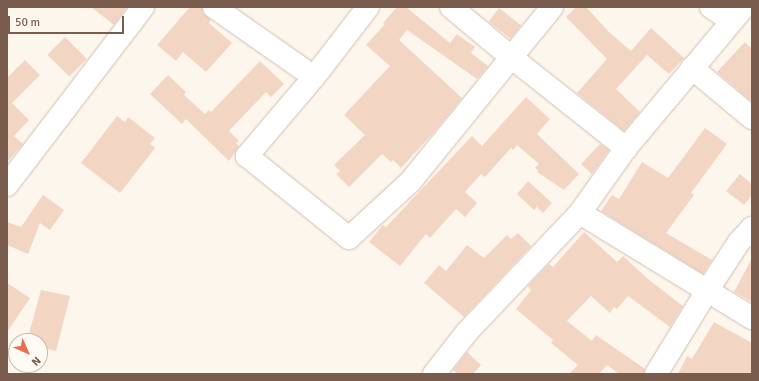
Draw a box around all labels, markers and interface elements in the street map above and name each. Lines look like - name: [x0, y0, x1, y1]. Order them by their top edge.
- scale bar: [10, 8, 126, 34]
- text: 50 m: [15, 15, 40, 30]
- north arrow: [8, 333, 48, 373]
- text: N: [29, 354, 43, 368]

